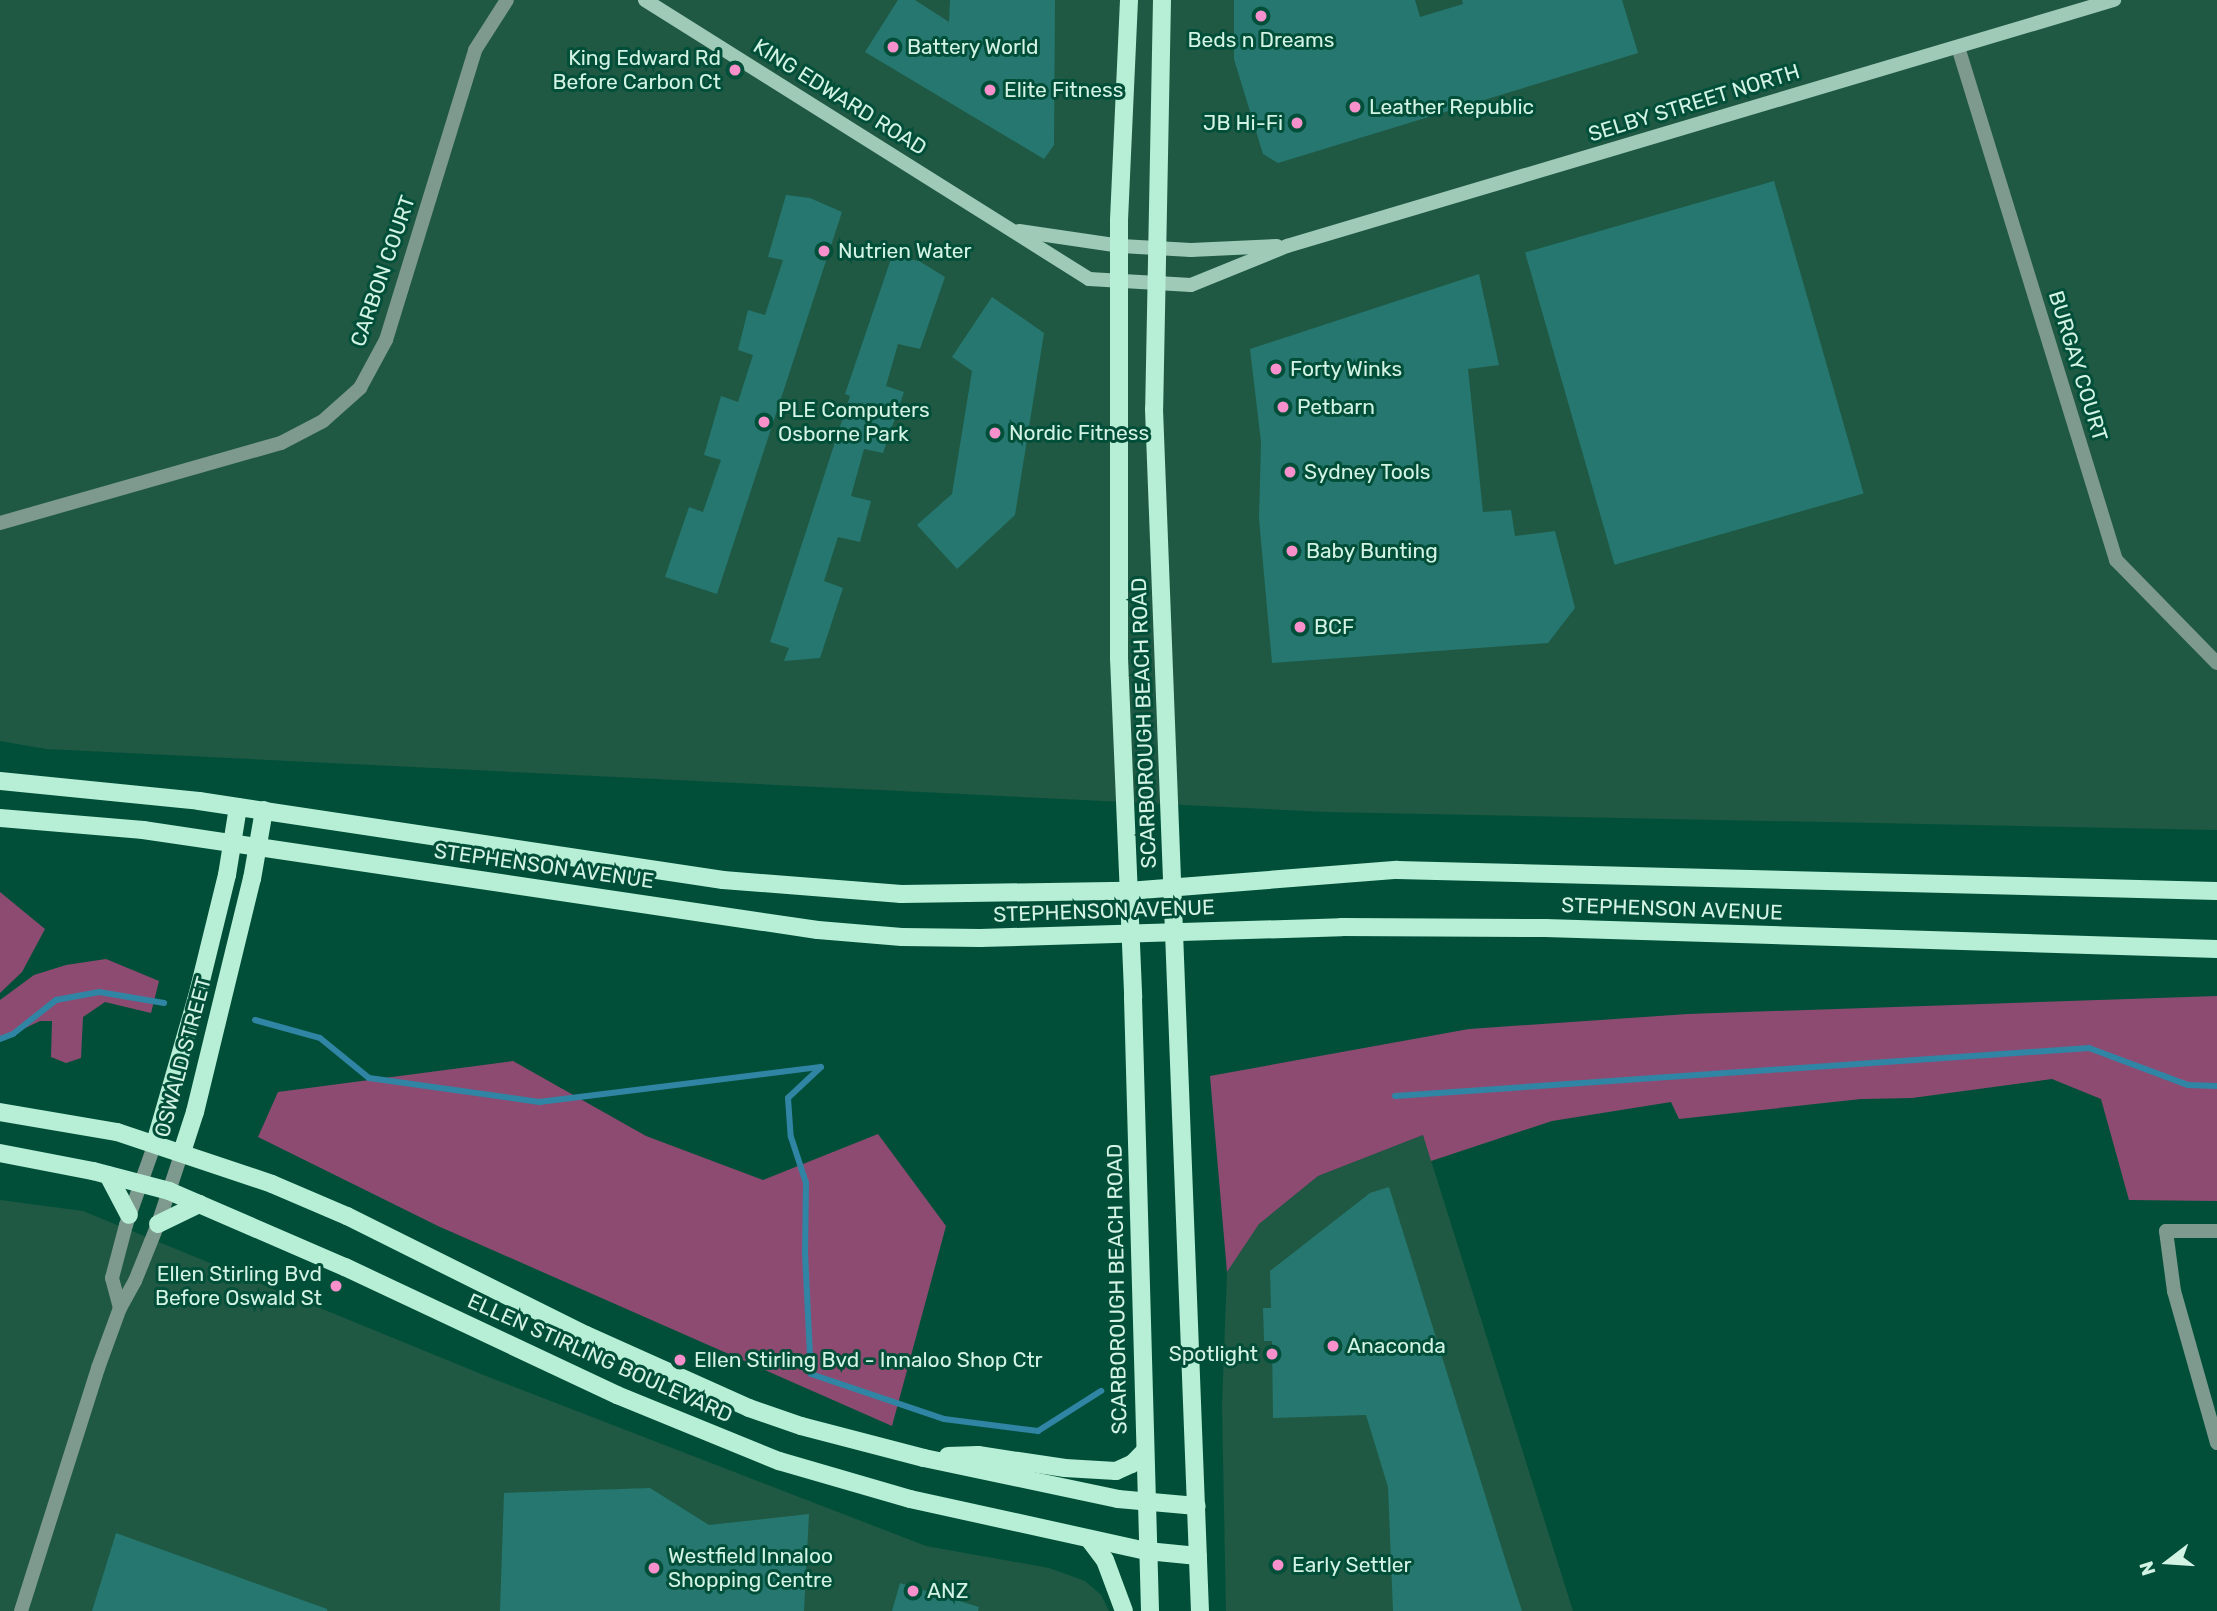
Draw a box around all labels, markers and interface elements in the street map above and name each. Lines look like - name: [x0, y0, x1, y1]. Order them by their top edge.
- marker: Beds n Dreams: [1253, 8, 1269, 24]
- place label: Beds n Dreams: [1188, 27, 1334, 53]
- street label: KING EDWARD ROAD: [749, 33, 931, 161]
- place label: Battery World: [907, 34, 1039, 60]
- marker: Battery World: [885, 39, 901, 55]
- place label: King Edward Rd Before Carbon Ct: [553, 45, 721, 95]
- street label: SELBY STREET NORTH: [1585, 59, 1803, 147]
- marker: King Edward Rd Before Carbon Ct: [727, 62, 743, 78]
- place label: Elite Fitness: [1004, 77, 1123, 103]
- marker: Elite Fitness: [982, 82, 998, 98]
- place label: Leather Republic: [1369, 94, 1535, 120]
- marker: Leather Republic: [1347, 99, 1363, 115]
- place label: JB Hi-Fi: [1203, 110, 1283, 136]
- marker: JB Hi-Fi: [1289, 115, 1305, 131]
- street label: CARBON COURT: [345, 192, 421, 350]
- place label: Nutrien Water: [838, 238, 972, 264]
- marker: Nutrien Water: [816, 243, 832, 259]
- street label: BURGAY COURT: [2043, 288, 2113, 444]
- place label: Forty Winks: [1290, 356, 1403, 382]
- marker: Forty Winks: [1268, 361, 1284, 377]
- place label: Petbarn: [1297, 394, 1375, 420]
- place label: PLE Computers Osborne Park: [778, 397, 930, 447]
- marker: Petbarn: [1275, 399, 1291, 415]
- marker: PLE Computers Osborne Park: [756, 414, 772, 430]
- place label: Nordic Fitness: [1009, 420, 1149, 446]
- marker: Nordic Fitness: [987, 425, 1003, 441]
- place label: Sydney Tools: [1304, 459, 1432, 485]
- marker: Sydney Tools: [1282, 464, 1298, 480]
- place label: Baby Bunting: [1306, 538, 1438, 564]
- marker: Baby Bunting: [1284, 543, 1300, 559]
- street label: SCARBOROUGH BEACH ROAD: [1126, 577, 1162, 869]
- place label: BCF: [1314, 614, 1354, 640]
- marker: BCF: [1292, 619, 1308, 635]
- street label: STEPHENSON AVENUE: [432, 838, 656, 894]
- street label: STEPHENSON AVENUE: [1561, 893, 1783, 925]
- street label: STEPHENSON AVENUE: [993, 895, 1215, 927]
- street label: OSWALD STREET: [149, 974, 217, 1140]
- street label: SCARBOROUGH BEACH ROAD: [1102, 1143, 1132, 1435]
- place label: Ellen Stirling Bvd Before Oswald St: [155, 1261, 322, 1311]
- marker: Ellen Stirling Bvd Before Oswald St: [328, 1278, 344, 1294]
- street label: ELLEN STIRLING BOULEVARD: [464, 1288, 736, 1428]
- place label: Anaconda: [1347, 1333, 1446, 1359]
- marker: Anaconda: [1325, 1338, 1341, 1354]
- place label: Spotlight: [1169, 1341, 1258, 1367]
- marker: Spotlight: [1264, 1346, 1280, 1362]
- place label: Ellen Stirling Bvd - Innaloo Shop Ctr: [694, 1347, 1043, 1373]
- marker: Ellen Stirling Bvd - Innaloo Shop Ctr: [672, 1352, 688, 1368]
- north arrow: [2133, 1527, 2203, 1597]
- place label: Westfield Innaloo Shopping Centre: [668, 1543, 833, 1593]
- place label: Early Settler: [1292, 1552, 1412, 1578]
- marker: Early Settler: [1270, 1557, 1286, 1573]
- text: N: [2134, 1558, 2160, 1578]
- marker: Westfield Innaloo Shopping Centre: [646, 1560, 662, 1576]
- place label: ANZ: [927, 1578, 968, 1604]
- marker: ANZ: [905, 1583, 921, 1599]

